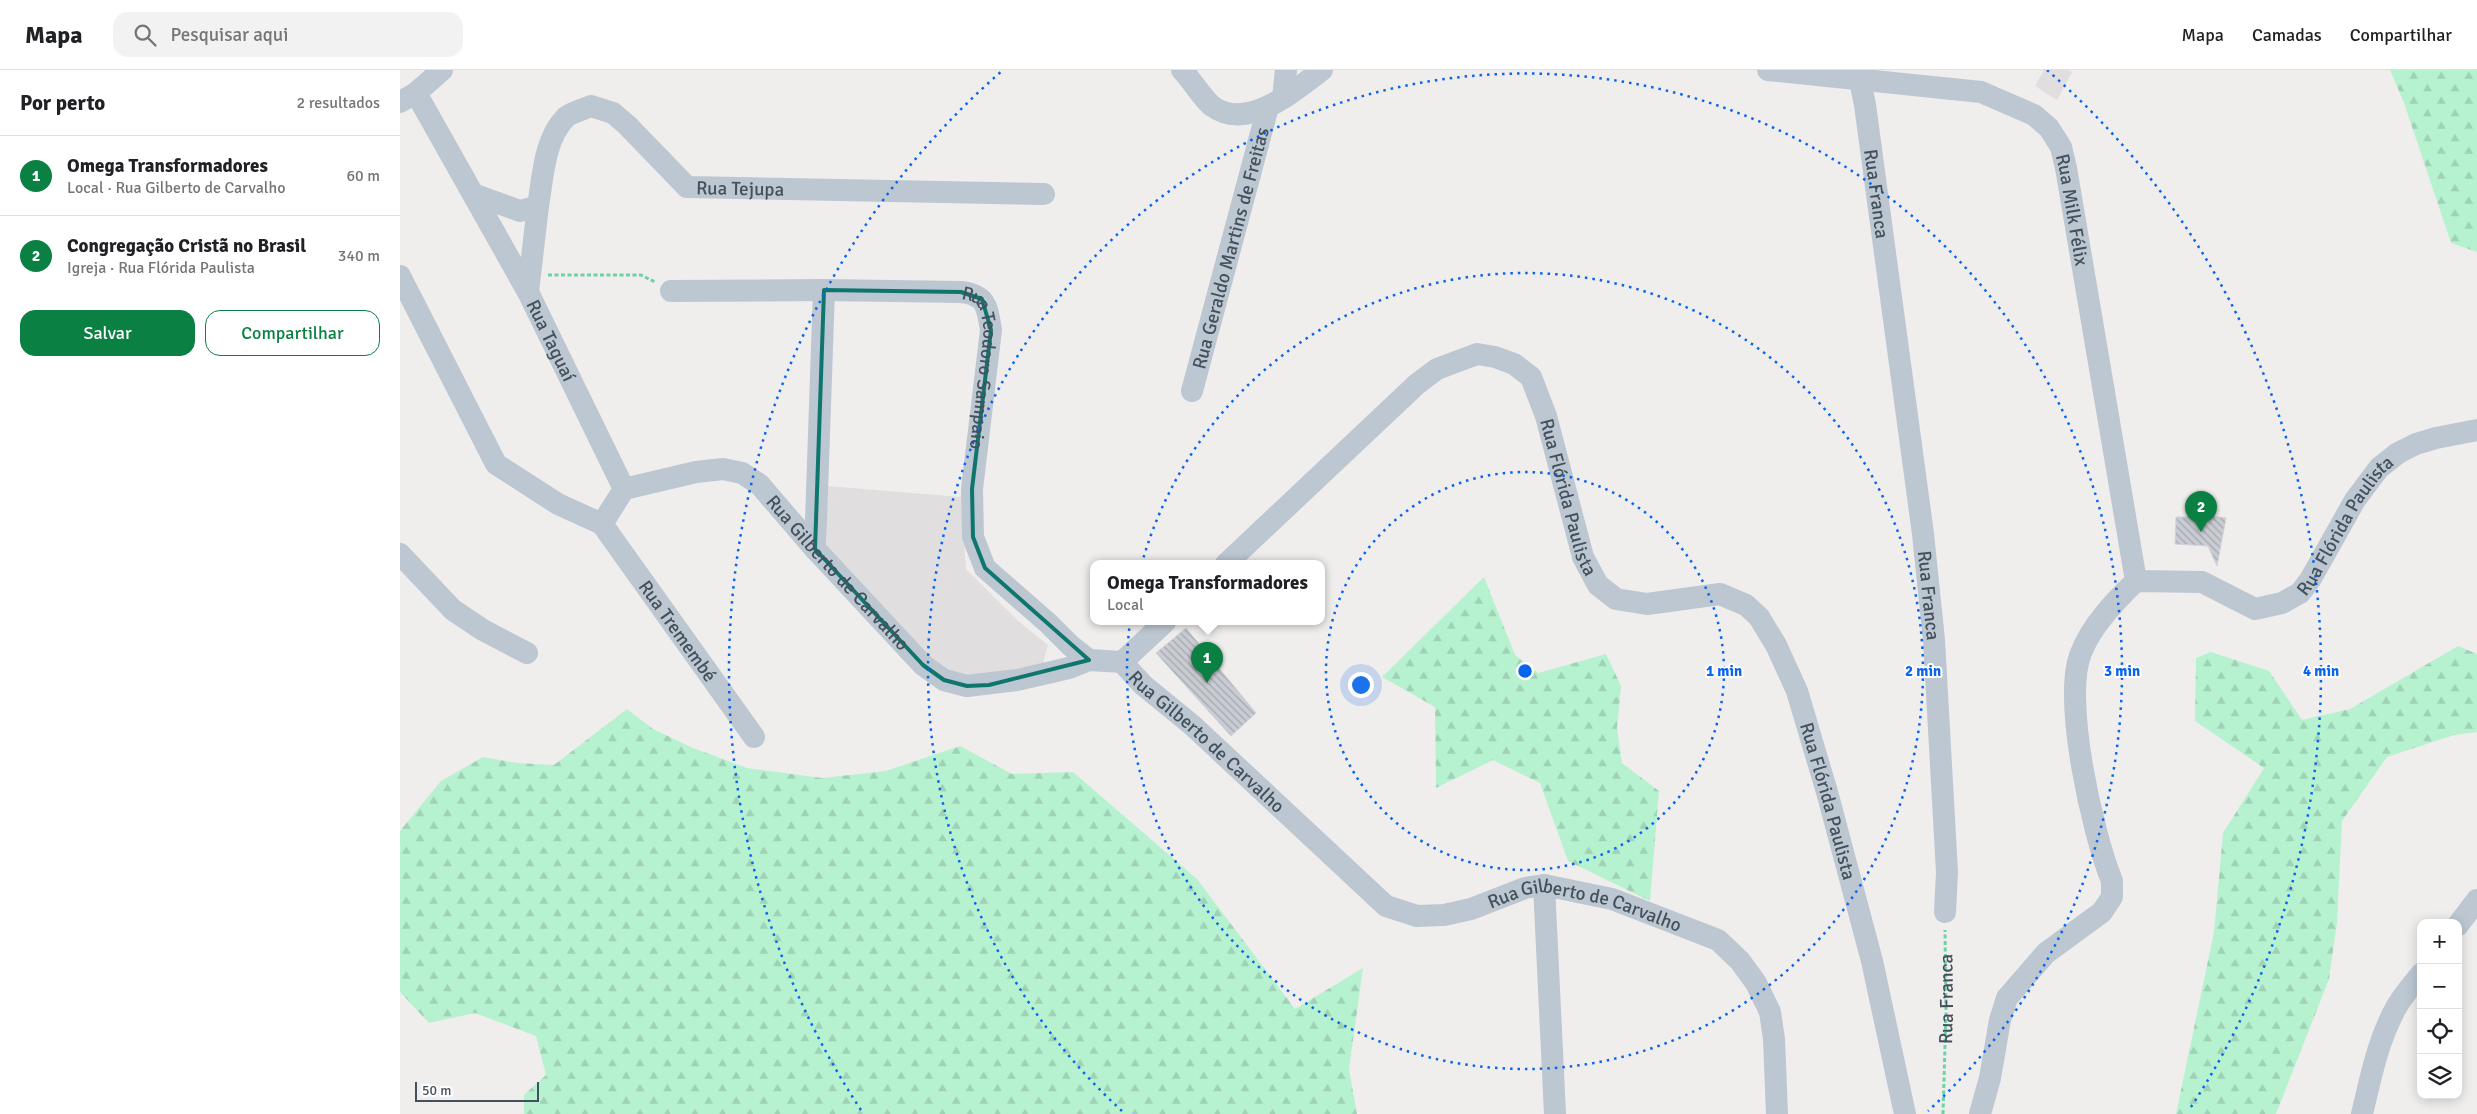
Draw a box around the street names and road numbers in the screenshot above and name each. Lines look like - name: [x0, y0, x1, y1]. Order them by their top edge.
- street label: Rua Geraldo Martins de Freitas: [1187, 125, 1275, 372]
- street label: Rua Franca: [1858, 148, 1894, 240]
- street label: Rua Milk Félix: [2050, 151, 2093, 268]
- street label: Rua Tejupa: [696, 176, 784, 202]
- street label: Rua Teodoro Sampaio: [960, 281, 1002, 451]
- street label: Rua Taguaí: [521, 296, 581, 386]
- street label: Rua Flórida Paulista: [1534, 416, 1602, 580]
- street label: Rua Flórida Paulista: [2291, 450, 2399, 601]
- street label: Rua Gilberto de Carvalho: [761, 490, 914, 656]
- street label: Rua Franca: [1912, 549, 1945, 641]
- street label: Rua Tremembé: [633, 576, 722, 687]
- street label: Rua Gilberto de Carvalho: [1123, 666, 1290, 819]
- street label: Rua Flórida Paulista: [1794, 720, 1861, 883]
- street label: Rua Gilberto de Carvalho: [1484, 874, 1685, 938]
- street label: Rua Franca: [1934, 954, 1959, 1045]

